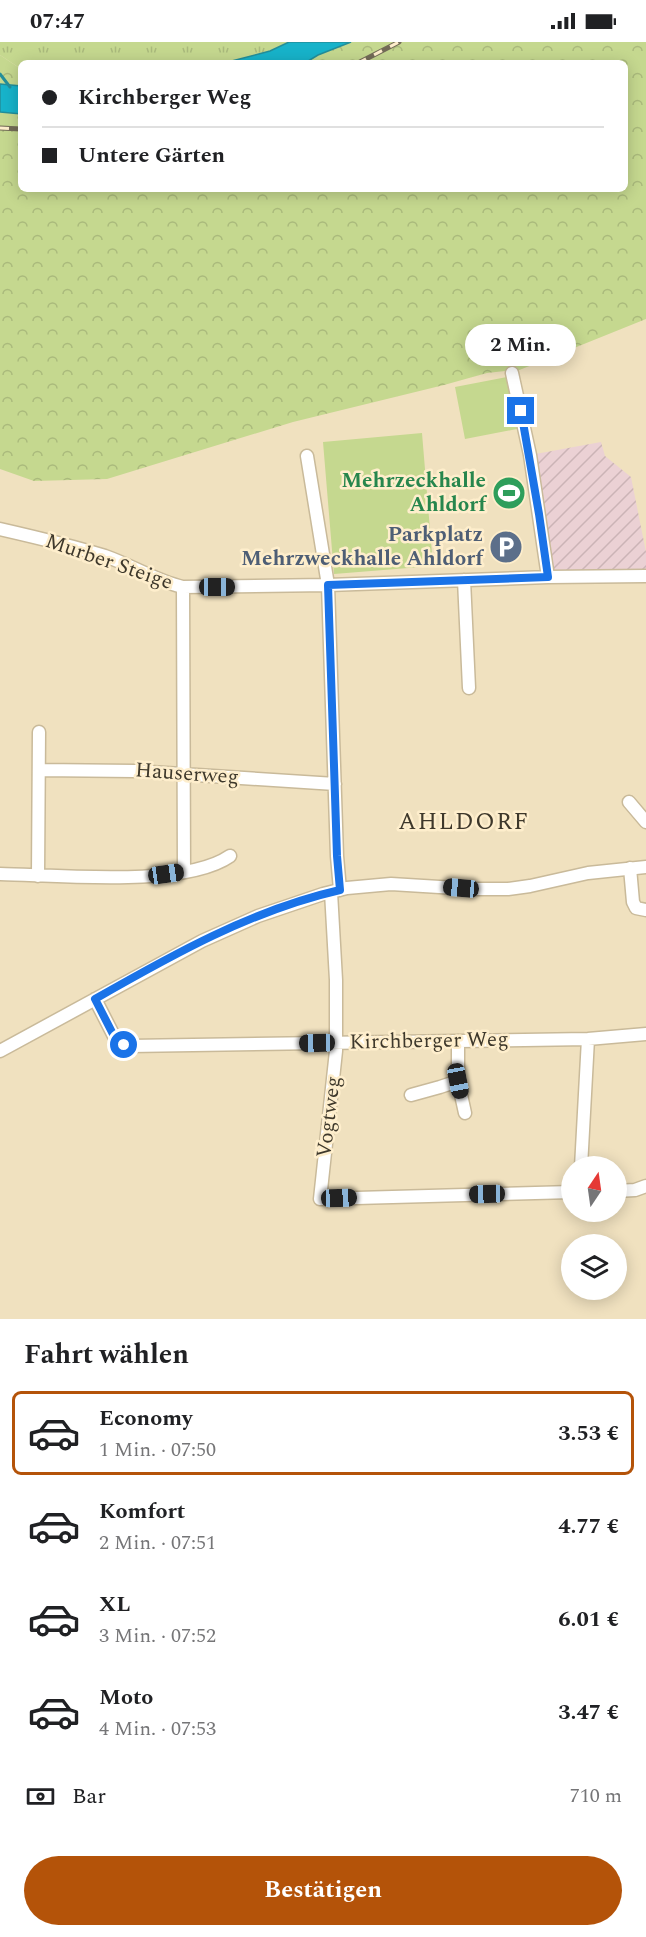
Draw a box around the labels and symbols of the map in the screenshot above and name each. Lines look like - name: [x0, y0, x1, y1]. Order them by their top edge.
- callout: 2 Min.: [466, 324, 576, 366]
- route end: [507, 397, 534, 424]
- place label: Mehrzeckhalle Ahldorf: [341, 465, 487, 521]
- sports icon: Mehrzeckhalle Ahldorf: [491, 475, 527, 511]
- place label: Parkplatz Mehrzweckhalle Ahldorf: [241, 519, 484, 575]
- street label: Murber Steige: [41, 525, 177, 599]
- parking icon: Parkplatz Mehrzweckhalle Ahldorf: [488, 529, 524, 565]
- car: [199, 578, 235, 596]
- street label: Hauserweg: [134, 754, 240, 794]
- district label: AHLDORF: [398, 804, 530, 840]
- car: [147, 863, 185, 885]
- car: [442, 877, 480, 899]
- street label: Kirchberger Weg: [349, 1024, 509, 1058]
- route start: [110, 1031, 137, 1058]
- car: [299, 1034, 335, 1052]
- car: [446, 1062, 470, 1100]
- street label: Vogtweg: [308, 1074, 350, 1160]
- north arrow: [561, 1156, 627, 1222]
- car: [469, 1185, 505, 1203]
- car: [321, 1188, 357, 1208]

